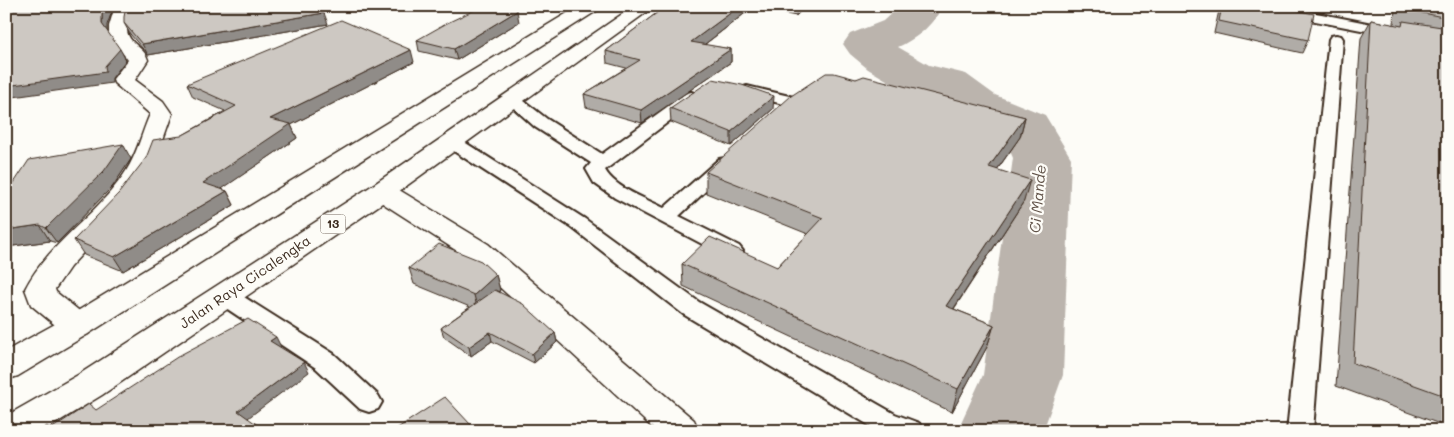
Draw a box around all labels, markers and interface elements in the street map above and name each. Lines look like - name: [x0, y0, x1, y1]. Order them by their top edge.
- water label: Ci Mande: [1024, 164, 1050, 234]
- road number: 13: [320, 214, 346, 233]
- street label: Jalan Raya Cicalengka: [175, 230, 314, 333]

